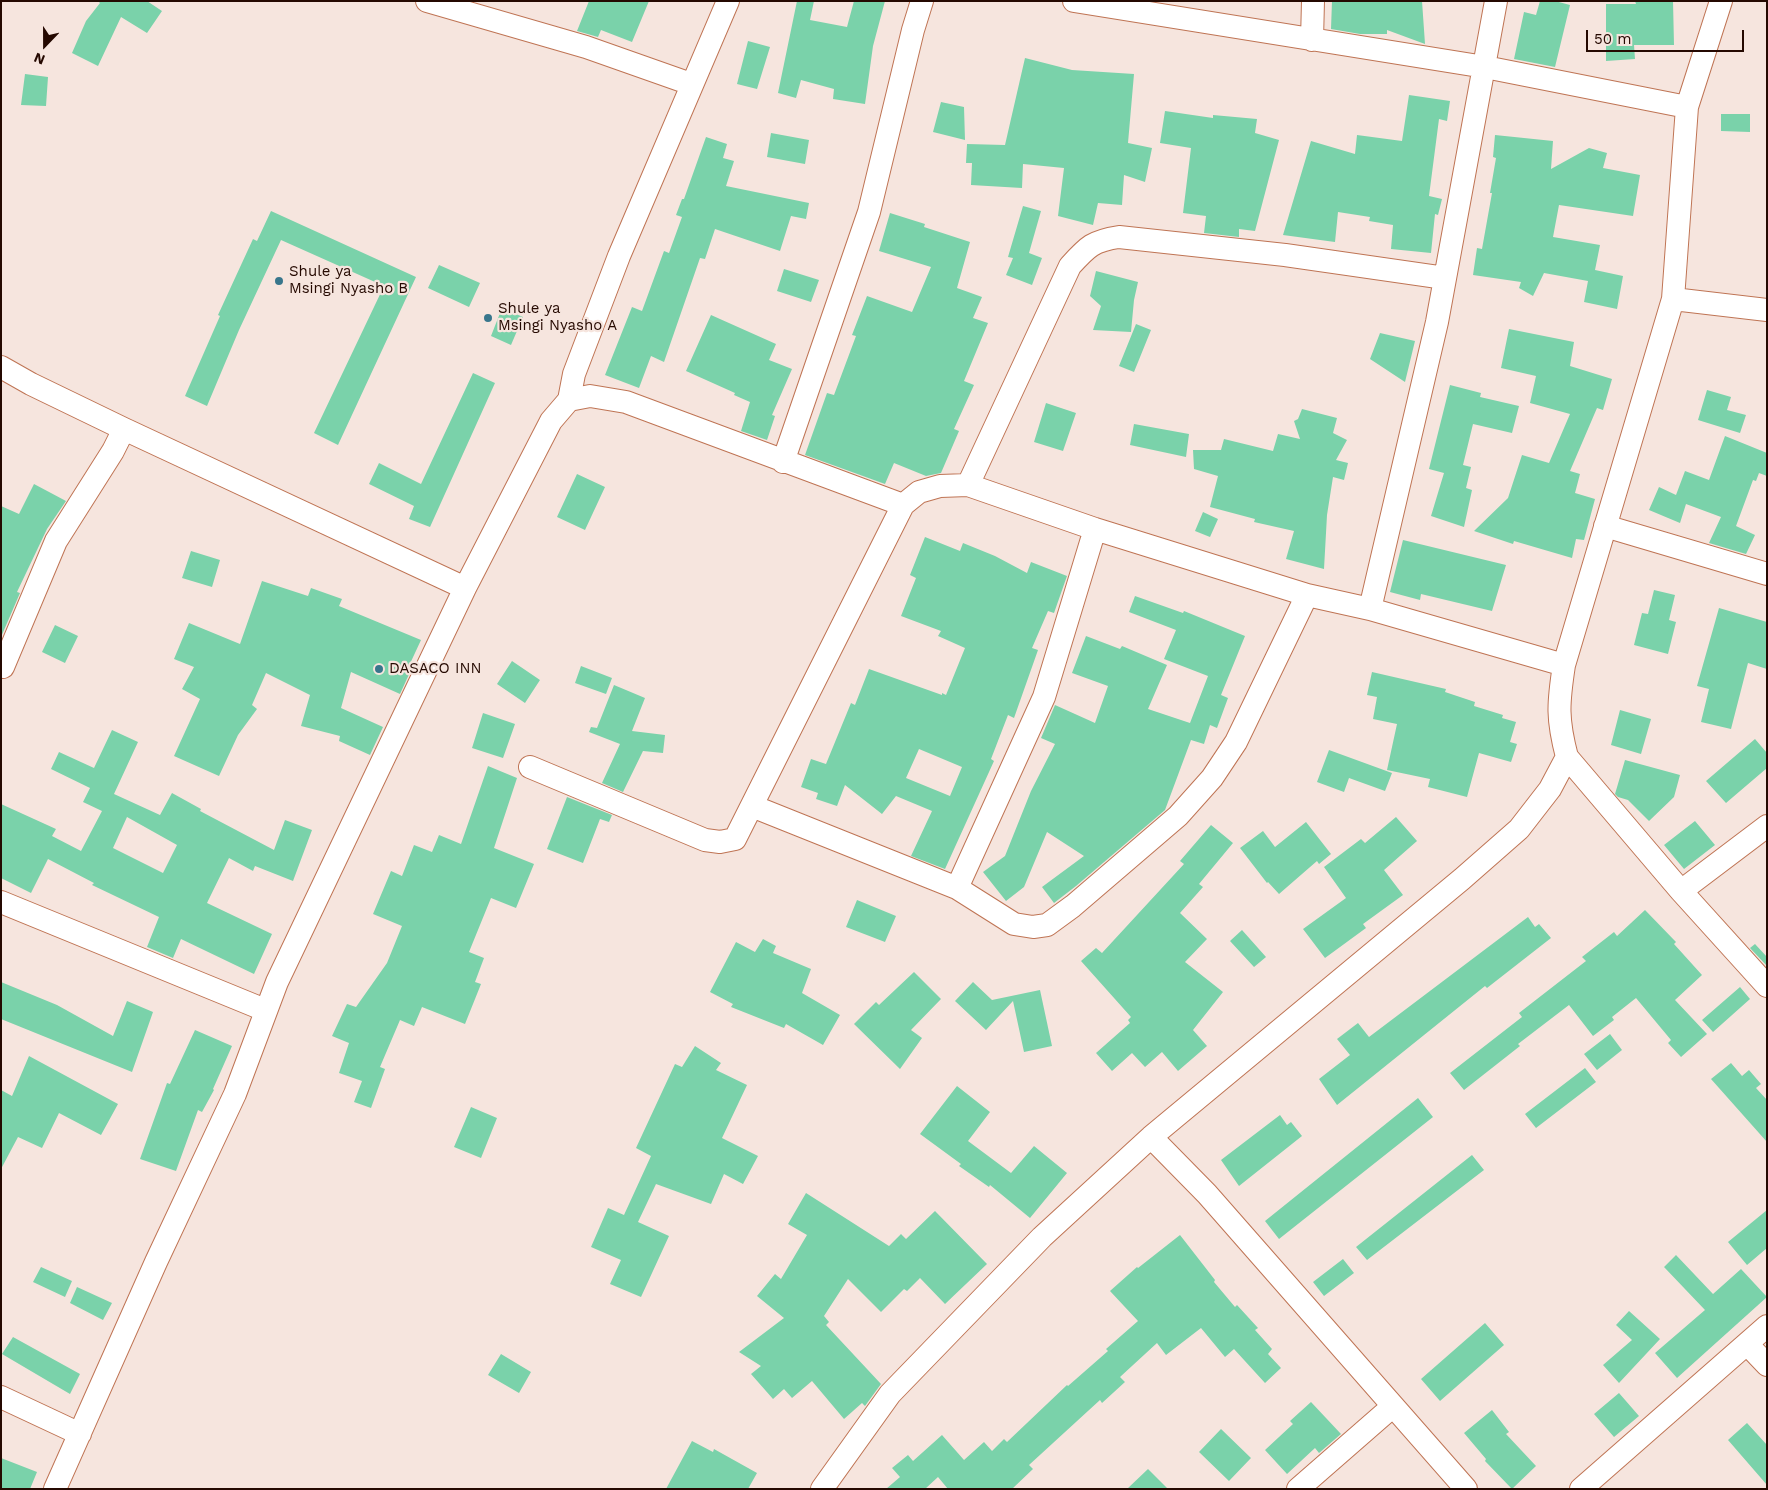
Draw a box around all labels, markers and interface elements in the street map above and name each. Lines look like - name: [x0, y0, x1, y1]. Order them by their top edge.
- north arrow: [20, 20, 70, 70]
- scale bar: [1588, 20, 1746, 52]
- text: 50 m: [1594, 30, 1631, 48]
- text: N: [32, 50, 47, 68]
- place label: Shule ya Msingi Nyasho B: [289, 263, 408, 298]
- marker: Shule ya Msingi Nyasho B: [273, 275, 285, 287]
- place label: Shule ya Msingi Nyasho A: [498, 300, 617, 335]
- marker: Shule ya Msingi Nyasho A: [482, 312, 494, 324]
- place label: DASACO INN: [389, 660, 481, 678]
- marker: DASACO INN: [373, 663, 385, 675]

